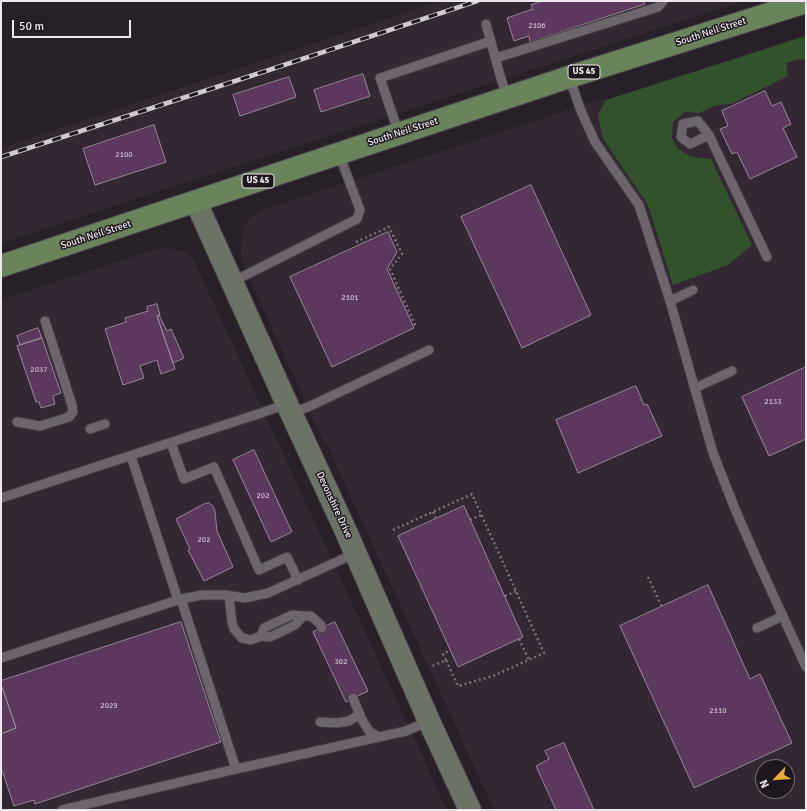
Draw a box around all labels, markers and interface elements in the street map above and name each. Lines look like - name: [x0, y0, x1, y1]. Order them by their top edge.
- scale bar: [14, 12, 133, 38]
- street label: South Neil Street: [674, 15, 748, 49]
- text: 50 m: [19, 19, 44, 34]
- house number: 2106: [528, 21, 546, 31]
- road number: US 45: [568, 65, 600, 79]
- street label: South Neil Street: [366, 115, 440, 149]
- house number: 2100: [115, 150, 133, 160]
- road number: US 45: [242, 174, 274, 188]
- street label: South Neil Street: [59, 218, 133, 252]
- house number: 2101: [341, 293, 359, 303]
- house number: 2037: [30, 365, 48, 375]
- house number: 2133: [764, 397, 782, 407]
- street label: Devonshire Drive: [313, 470, 355, 540]
- house number: 202: [257, 491, 269, 501]
- house number: 202: [198, 535, 210, 545]
- house number: 302: [335, 657, 347, 667]
- house number: 2029: [100, 701, 118, 711]
- house number: 2110: [709, 706, 727, 716]
- north arrow: [755, 759, 795, 799]
- text: N: [757, 778, 772, 790]

